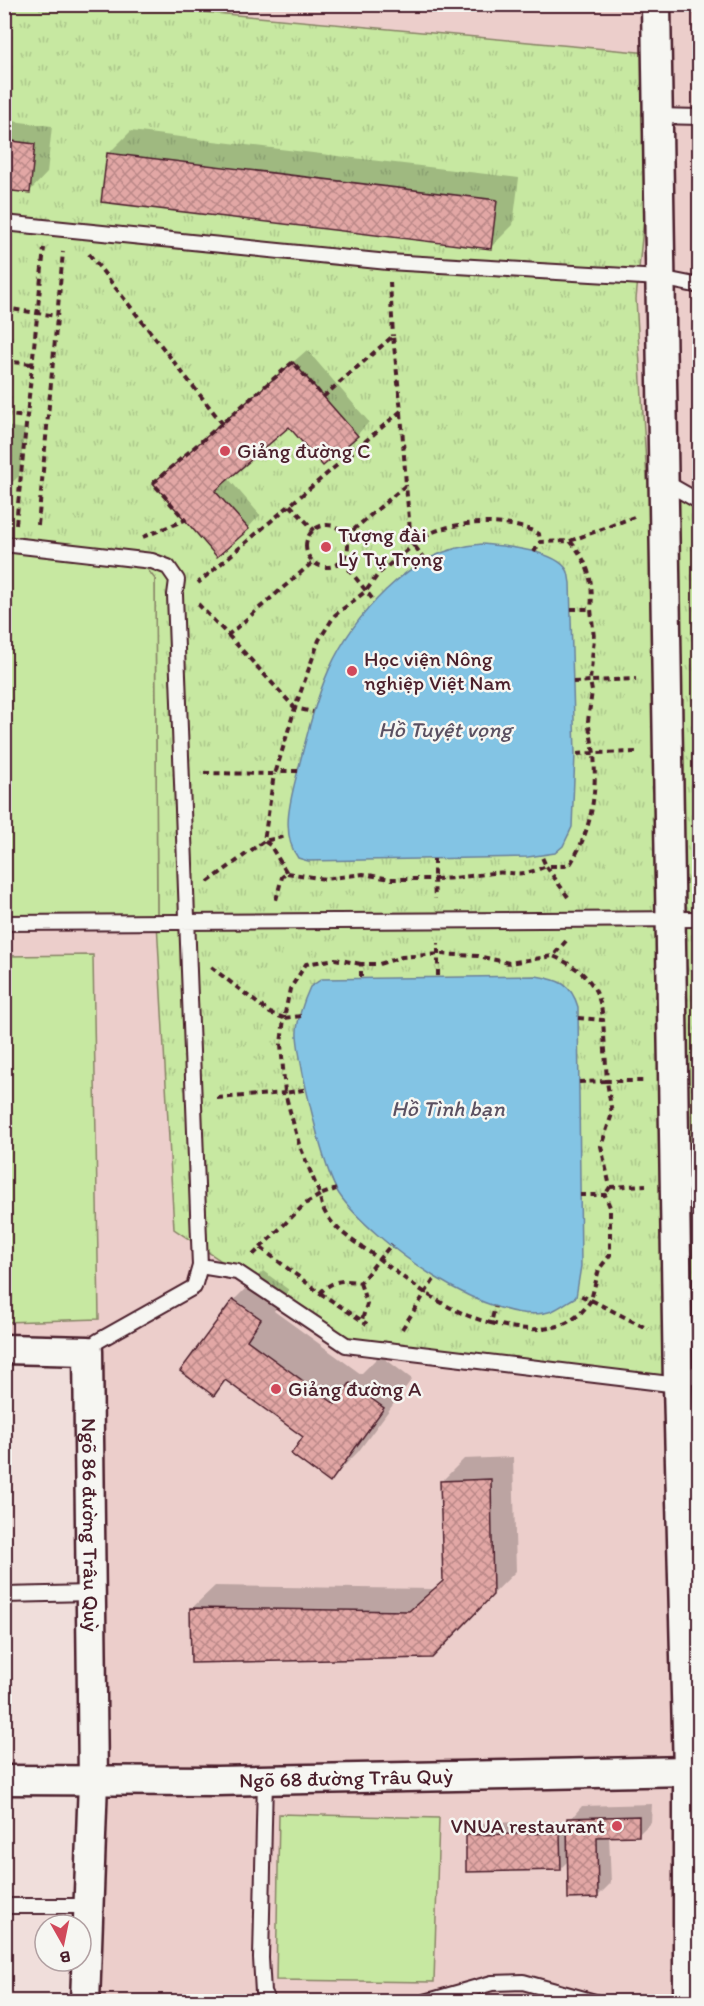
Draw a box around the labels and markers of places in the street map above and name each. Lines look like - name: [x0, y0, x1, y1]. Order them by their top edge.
- place label: Giảng đường C: [237, 438, 371, 463]
- marker: Giảng đường C: [218, 444, 232, 458]
- place label: Tượng đài Lý Tự Trọng: [338, 522, 443, 571]
- marker: Tượng đài Lý Tự Trọng: [319, 540, 333, 554]
- place label: Học viện Nông nghiệp Việt Nam: [364, 646, 511, 695]
- marker: Học viện Nông nghiệp Việt Nam: [345, 664, 359, 678]
- place label: Giảng đường A: [288, 1376, 422, 1401]
- marker: Giảng đường A: [269, 1382, 283, 1396]
- place label: VNUA restaurant: [450, 1813, 605, 1838]
- marker: VNUA restaurant: [610, 1819, 624, 1833]

